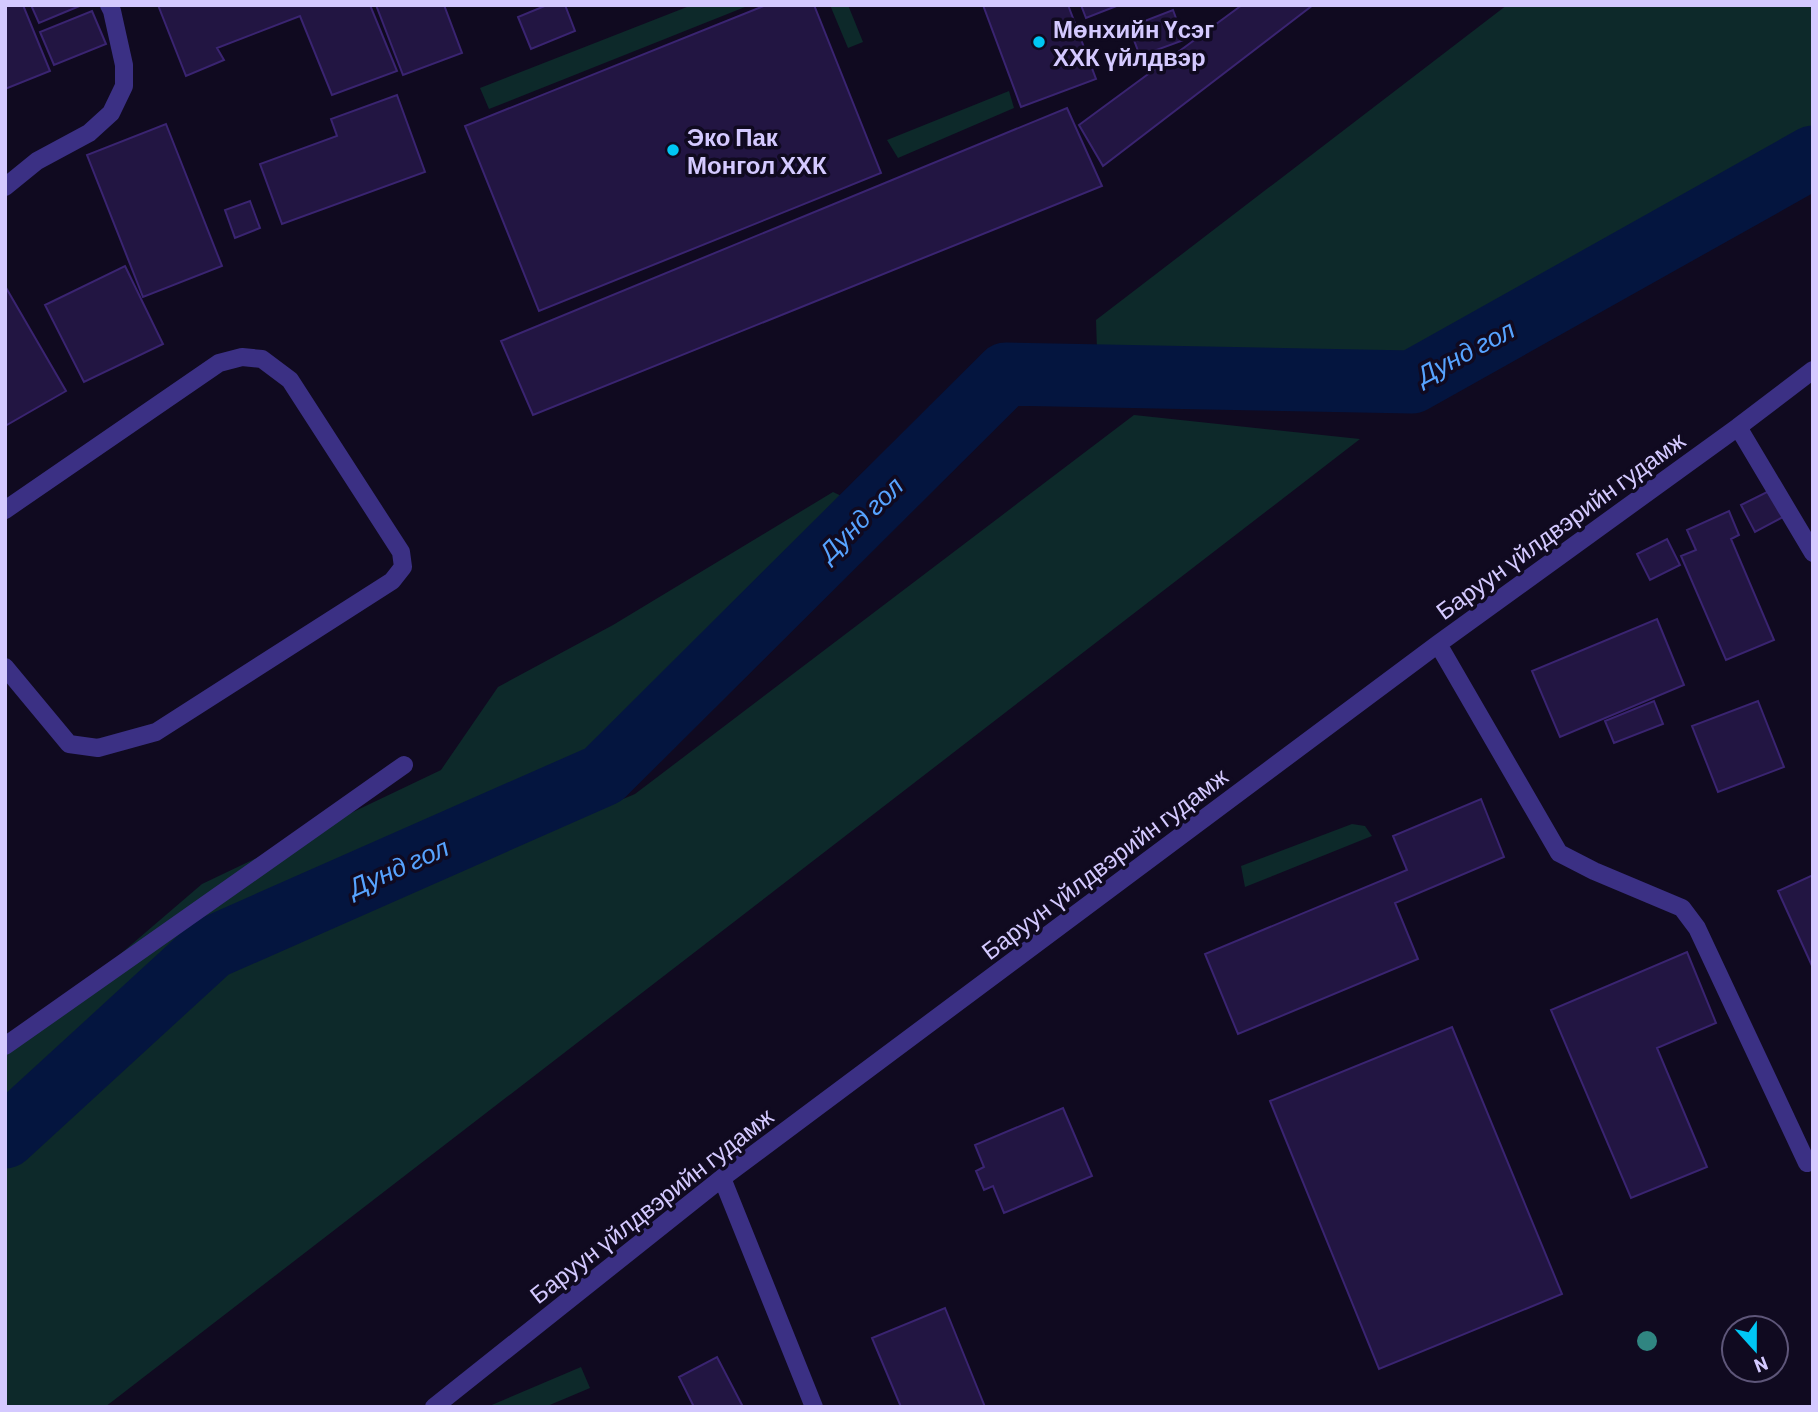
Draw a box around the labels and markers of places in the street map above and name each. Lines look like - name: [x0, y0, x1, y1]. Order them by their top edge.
- place label: Мөнхийн Үсэг ХХК үйлдвэр: [1053, 14, 1214, 71]
- marker: Мөнхийн Үсэг ХХК үйлдвэр: [1031, 34, 1047, 50]
- place label: Эко Пак Монгол ХХК: [687, 122, 827, 179]
- marker: Эко Пак Монгол ХХК: [665, 142, 681, 158]

